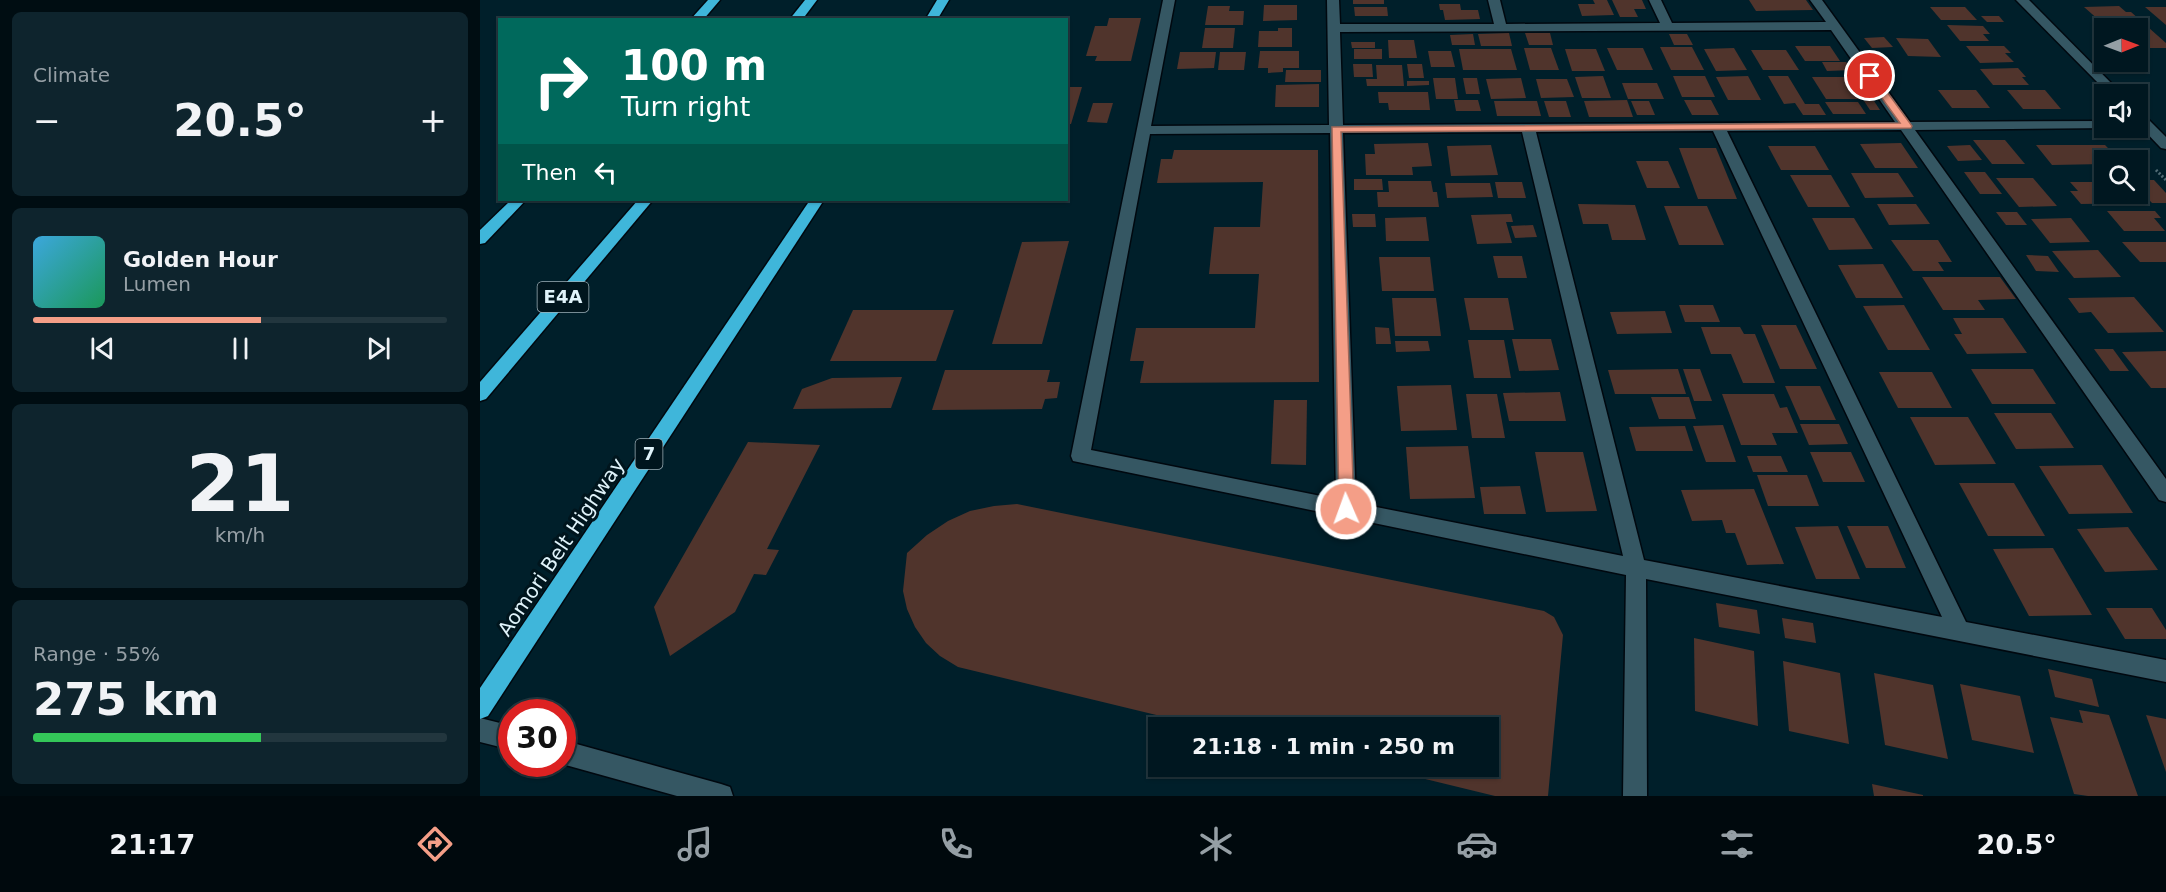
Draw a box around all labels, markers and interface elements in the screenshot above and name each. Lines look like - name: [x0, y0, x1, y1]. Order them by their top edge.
- north arrow: [2094, 18, 2148, 72]
- map controls: [2094, 18, 2148, 204]
- text: 100 m: [621, 41, 767, 90]
- icon: right: [522, 42, 600, 120]
- pin: [1844, 50, 1895, 101]
- icon: arrive: [1853, 59, 1886, 92]
- text: Climate: [33, 63, 110, 87]
- button: sound: [2094, 84, 2148, 138]
- text: Turn right: [621, 91, 750, 122]
- text: 20.5°: [173, 94, 307, 147]
- text: −: [33, 101, 61, 140]
- text: +: [419, 101, 447, 140]
- button: search: [2094, 150, 2148, 204]
- icon: left: [589, 156, 622, 189]
- text: Then: [522, 160, 577, 185]
- text: Golden Hour: [123, 247, 278, 272]
- text: Lumen: [123, 272, 191, 296]
- road number: E4A: [538, 282, 589, 312]
- icon: previous: [86, 332, 119, 365]
- icon: pause: [224, 332, 257, 365]
- icon: next: [362, 332, 395, 365]
- text: 21: [186, 439, 294, 529]
- road number: 7: [636, 439, 662, 469]
- street label: Aomori Belt Highway: [492, 453, 630, 641]
- position arrow: [1314, 477, 1378, 541]
- text: km/h: [215, 523, 265, 547]
- text: Range · 55%: [33, 642, 160, 666]
- text: 275 km: [33, 673, 219, 726]
- speed limit sign: 30: [498, 699, 576, 777]
- text: 21:18 · 1 min · 250 m: [1192, 734, 1455, 759]
- icon: directions: [414, 823, 456, 865]
- icon: music: [674, 823, 716, 865]
- icon: phone: [935, 823, 977, 865]
- icon: climate: [1195, 823, 1237, 865]
- icon: car: [1456, 823, 1498, 865]
- icon: filters: [1716, 823, 1758, 865]
- text: 21:17: [109, 829, 195, 860]
- text: 20.5°: [1977, 829, 2057, 860]

